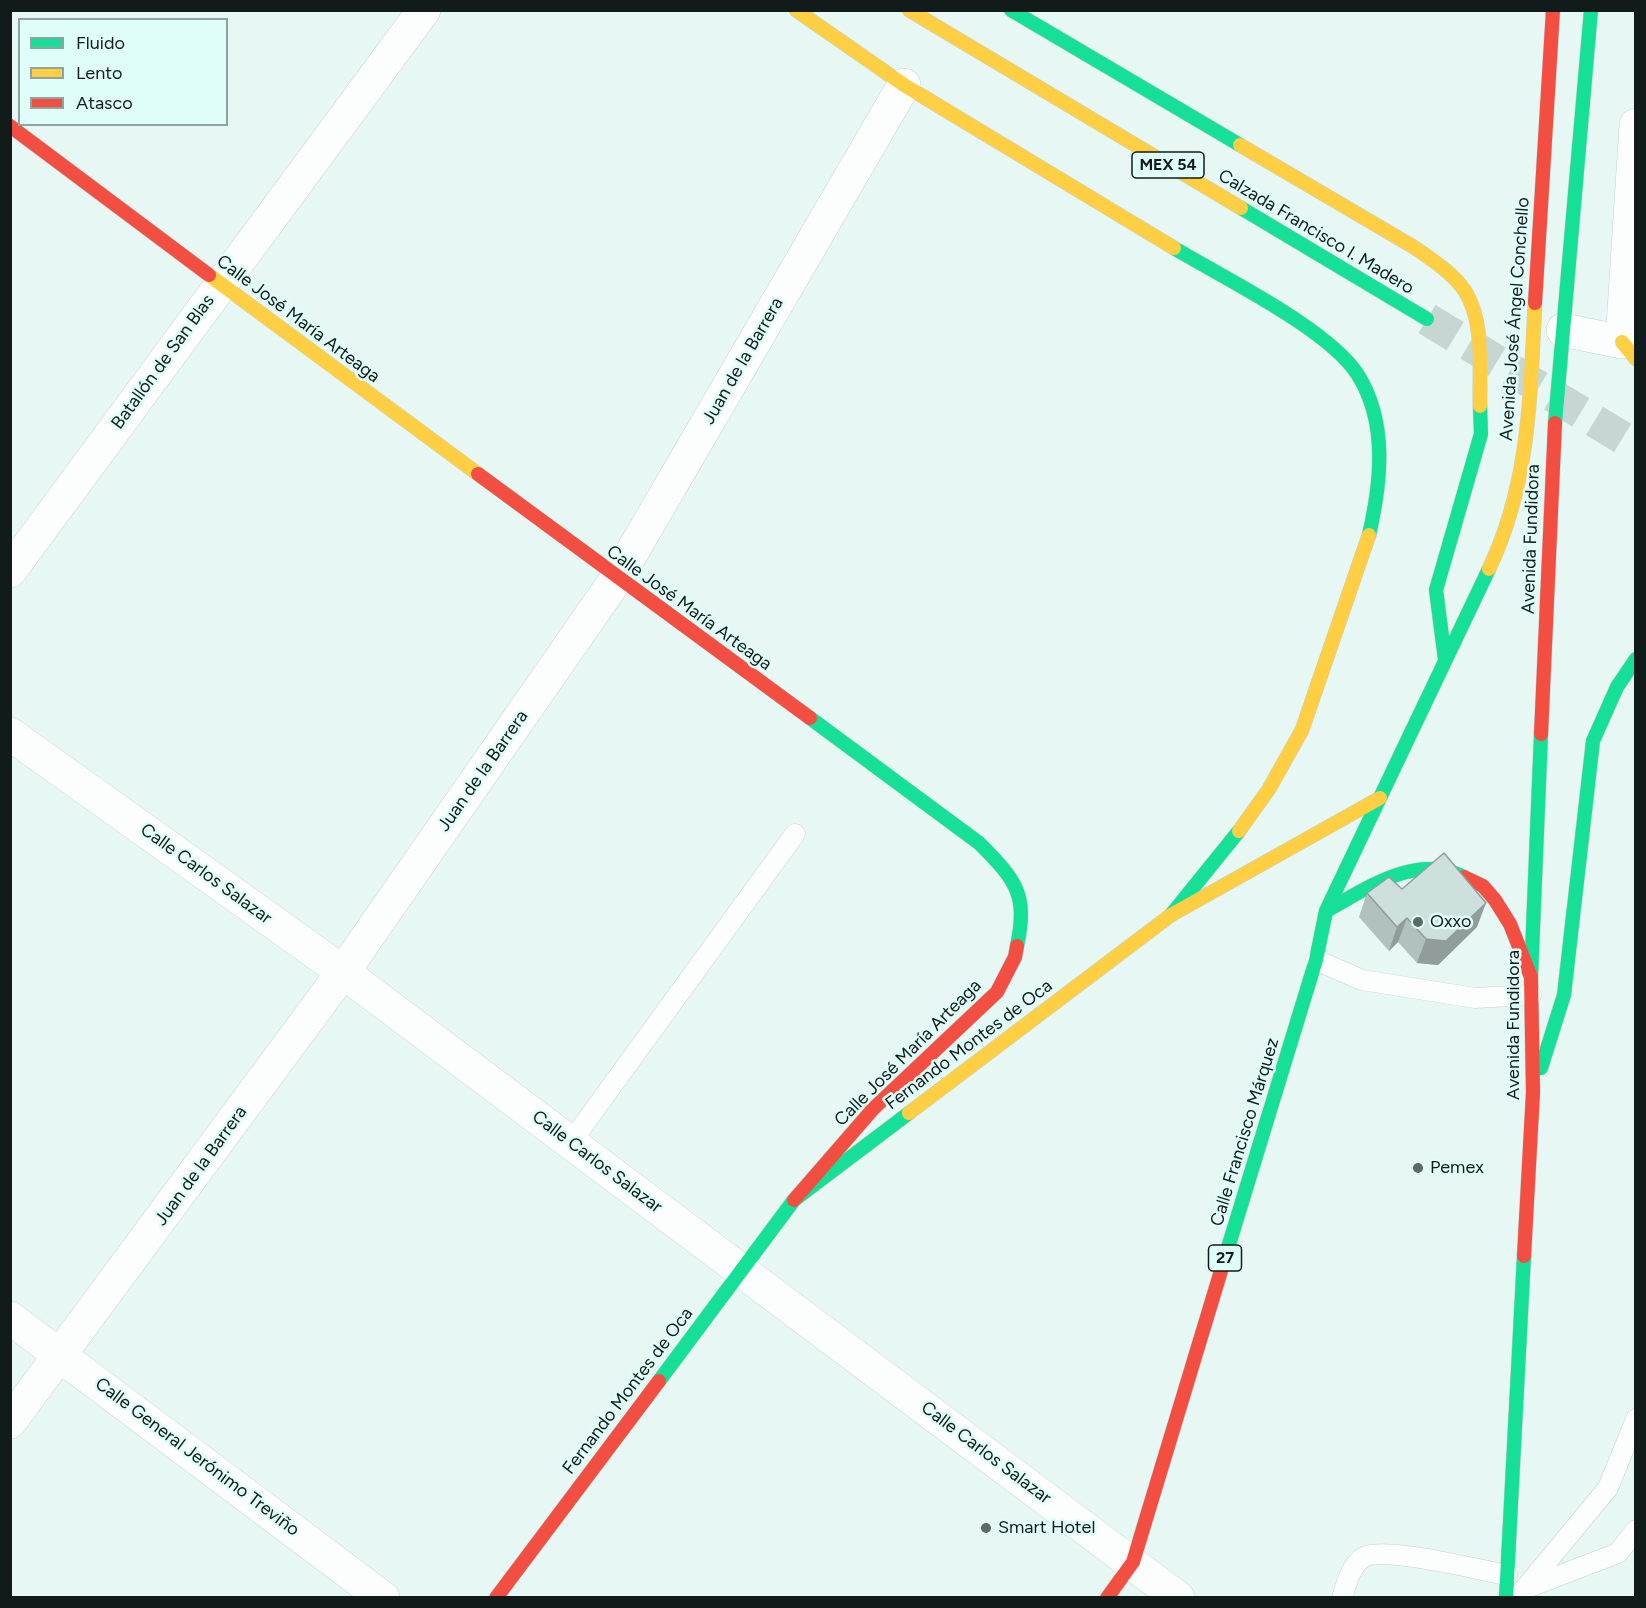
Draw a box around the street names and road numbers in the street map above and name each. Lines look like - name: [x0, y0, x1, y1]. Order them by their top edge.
- road number: MEX 54: [1132, 152, 1204, 178]
- street label: Calzada Francisco I. Madero: [1214, 165, 1418, 299]
- street label: Avenida José Ángel Conchello: [1496, 196, 1534, 442]
- street label: Calle José María Arteaga: [212, 251, 384, 387]
- street label: Batallón de San Blas: [107, 291, 219, 433]
- street label: Juan de la Barrera: [698, 294, 788, 428]
- street label: Avenida Fundidora: [1518, 464, 1544, 614]
- street label: Calle José María Arteaga: [602, 541, 776, 675]
- street label: Juan de la Barrera: [433, 706, 533, 836]
- street label: Calle Carlos Salazar: [136, 819, 276, 929]
- street label: Avenida Fundidora: [1503, 950, 1525, 1100]
- street label: Calle José María Arteaga: [830, 975, 986, 1131]
- street label: Fernando Montes de Oca: [881, 975, 1057, 1115]
- street label: Calle Francisco Márquez: [1206, 1035, 1284, 1229]
- street label: Juan de la Barrera: [150, 1102, 252, 1230]
- street label: Calle Carlos Salazar: [528, 1106, 666, 1218]
- road number: 27: [1208, 1245, 1242, 1271]
- street label: Fernando Montes de Oca: [558, 1303, 698, 1479]
- street label: Calle General Jerónimo Treviño: [91, 1373, 303, 1541]
- street label: Calle Carlos Salazar: [917, 1397, 1055, 1509]

